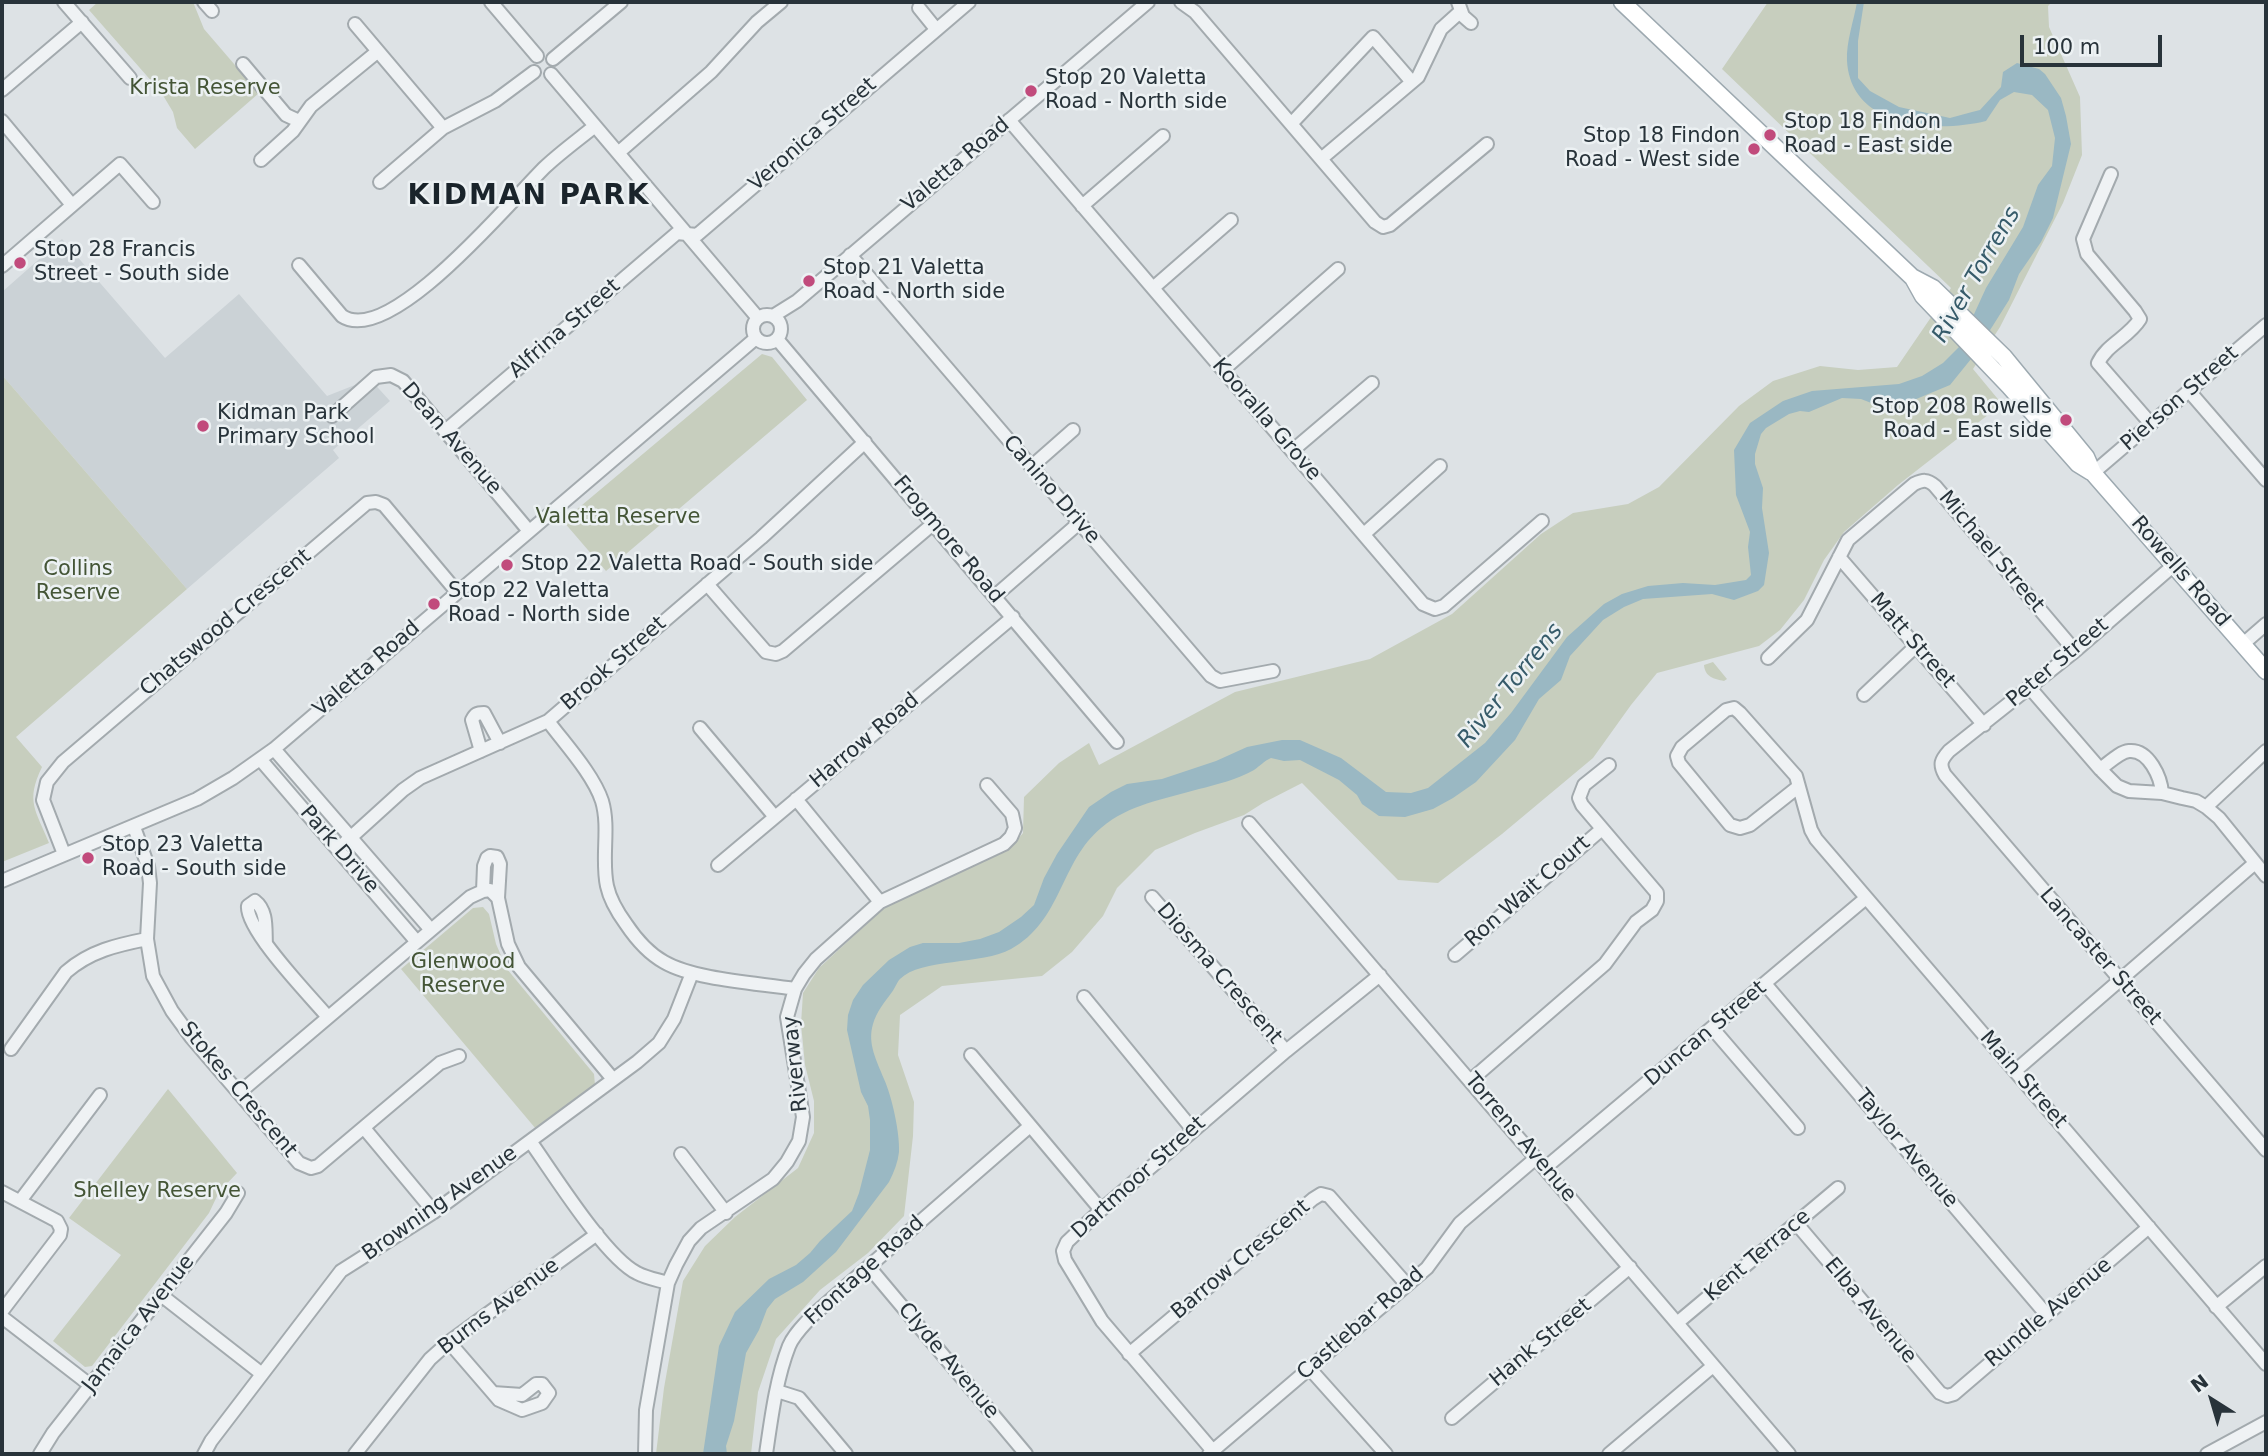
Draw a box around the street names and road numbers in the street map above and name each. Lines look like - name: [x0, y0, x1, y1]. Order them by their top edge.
- street label: Veronica Street: [744, 73, 882, 197]
- street label: Valetta Road: [897, 113, 1015, 217]
- street label: Alfrina Street: [504, 274, 626, 384]
- street label: Pierson Street: [2116, 341, 2244, 457]
- street label: Kooralla Grove: [1206, 354, 1326, 486]
- street label: Dean Avenue: [396, 378, 506, 500]
- street label: Canino Drive: [997, 431, 1105, 549]
- street label: Frogmore Road: [887, 471, 1009, 609]
- street label: Michael Street: [1933, 486, 2049, 618]
- street label: Rowells Road: [2125, 511, 2235, 633]
- street label: Chatswood Crescent: [135, 544, 317, 702]
- street label: Matt Street: [1864, 588, 1960, 694]
- street label: Brook Street: [556, 612, 672, 716]
- street label: Peter Street: [2002, 613, 2114, 713]
- street label: Valetta Road: [309, 616, 425, 722]
- street label: Harrow Road: [805, 688, 925, 794]
- street label: Park Drive: [294, 801, 384, 899]
- street label: Ron Wait Court: [1460, 831, 1596, 953]
- street label: Lancaster Street: [2034, 883, 2166, 1031]
- street label: Diosma Crescent: [1151, 898, 1287, 1050]
- street label: Duncan Street: [1640, 976, 1772, 1092]
- street label: Riverway: [778, 1015, 814, 1113]
- street label: Stokes Crescent: [174, 1017, 302, 1163]
- street label: Main Street: [1974, 1026, 2072, 1134]
- street label: Torrens Avenue: [1459, 1068, 1581, 1208]
- street label: Taylor Avenue: [1849, 1085, 1963, 1213]
- street label: Dartmoor Street: [1067, 1111, 1211, 1245]
- street label: Browning Avenue: [358, 1141, 522, 1267]
- street label: Barrow Crescent: [1167, 1195, 1315, 1325]
- street label: Kent Terrace: [1700, 1204, 1816, 1308]
- street label: Frontage Road: [800, 1211, 930, 1331]
- street label: Jamaica Avenue: [78, 1250, 200, 1398]
- street label: Burns Avenue: [434, 1253, 564, 1361]
- street label: Elba Avenue: [1819, 1253, 1921, 1369]
- street label: Rundle Avenue: [1981, 1253, 2117, 1373]
- street label: Castlebar Road: [1292, 1262, 1430, 1386]
- street label: Hank Street: [1485, 1293, 1597, 1393]
- street label: Clyde Avenue: [892, 1298, 1004, 1424]

